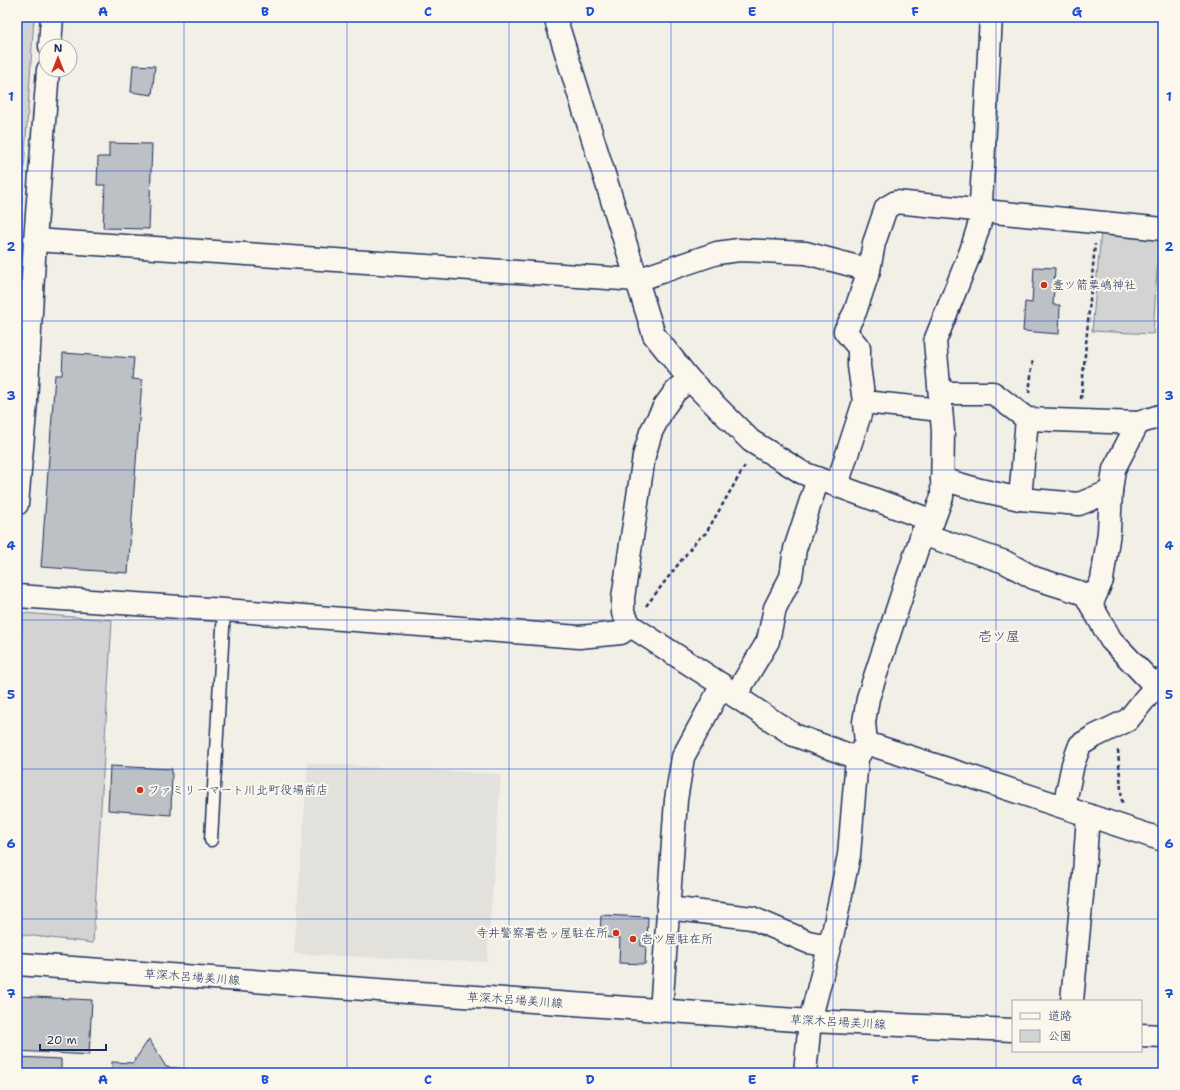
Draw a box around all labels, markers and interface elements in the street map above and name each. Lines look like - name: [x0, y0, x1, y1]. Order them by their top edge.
- text: A: [98, 3, 108, 20]
- text: B: [261, 3, 269, 20]
- text: C: [424, 3, 432, 20]
- text: D: [585, 3, 595, 20]
- text: E: [748, 3, 757, 20]
- text: F: [911, 3, 919, 20]
- text: G: [1072, 3, 1083, 20]
- north arrow: [38, 38, 78, 78]
- text: N: [54, 41, 63, 56]
- text: 1: [8, 88, 14, 105]
- text: 1: [1166, 88, 1172, 105]
- text: 2: [6, 238, 16, 255]
- text: 2: [1164, 238, 1174, 255]
- place label: 壹ツ箭粟嶋神社: [1052, 277, 1136, 293]
- marker: 壹ツ箭粟嶋神社: [1039, 280, 1049, 290]
- text: 3: [6, 387, 16, 404]
- text: 3: [1164, 387, 1174, 404]
- text: 4: [6, 537, 16, 554]
- text: 4: [1164, 537, 1174, 554]
- district label: 壱ツ屋: [978, 627, 1020, 645]
- text: 5: [7, 686, 15, 703]
- text: 5: [1165, 686, 1173, 703]
- place label: ファミリーマート川北町役場前店: [148, 782, 328, 798]
- marker: ファミリーマート川北町役場前店: [135, 785, 145, 795]
- text: 6: [6, 835, 16, 852]
- text: 6: [1164, 835, 1174, 852]
- place label: 寺井警察署壱ッ屋駐在所: [476, 925, 608, 941]
- marker: 寺井警察署壱ッ屋駐在所: [611, 928, 621, 938]
- place label: 壱ツ屋駐在所: [641, 931, 713, 947]
- marker: 壱ツ屋駐在所: [628, 934, 638, 944]
- street label: 草深木呂場美川線: [144, 966, 240, 988]
- text: 7: [6, 985, 16, 1002]
- text: 7: [1164, 985, 1174, 1002]
- street label: 草深木呂場美川線: [467, 989, 563, 1011]
- legend: [1012, 1000, 1142, 1052]
- text: 道路: [1048, 1008, 1072, 1024]
- street label: 草深木呂場美川線: [790, 1011, 886, 1033]
- scale bar: [40, 1026, 106, 1052]
- text: 公園: [1048, 1028, 1072, 1044]
- text: 20 m: [46, 1032, 77, 1048]
- text: A: [98, 1071, 108, 1088]
- text: B: [261, 1071, 269, 1088]
- text: C: [424, 1071, 432, 1088]
- text: D: [585, 1071, 595, 1088]
- text: E: [748, 1071, 757, 1088]
- text: F: [911, 1071, 919, 1088]
- text: G: [1072, 1071, 1083, 1088]

